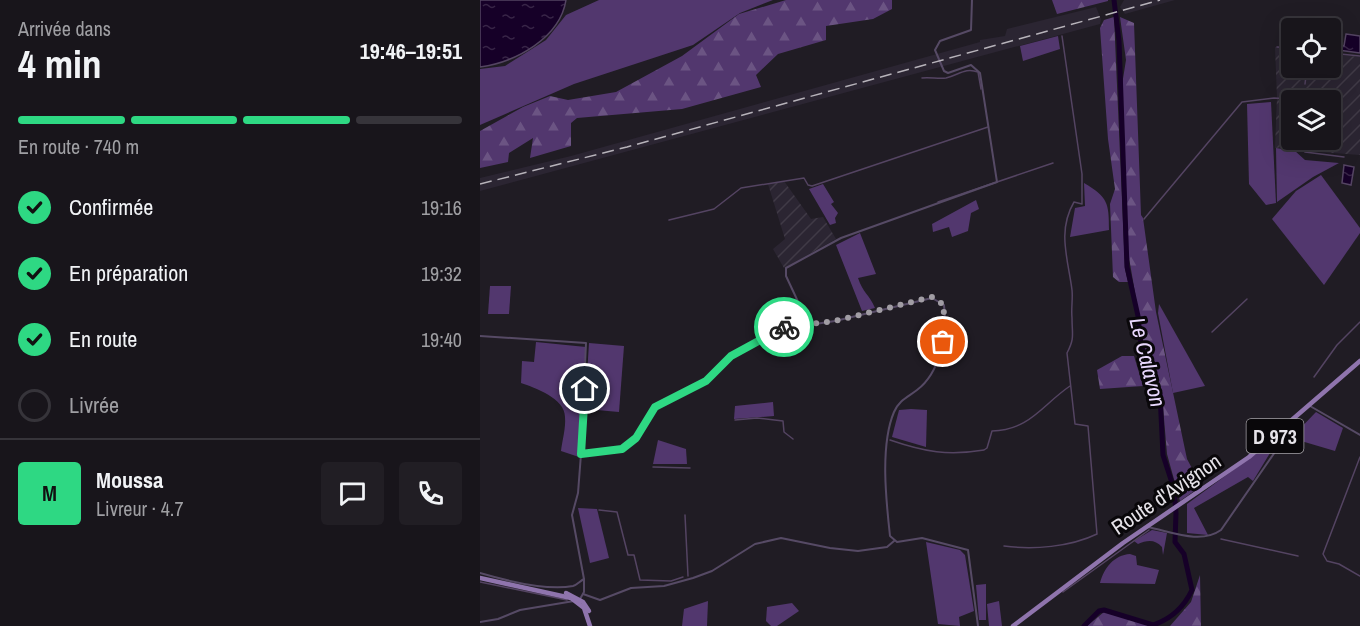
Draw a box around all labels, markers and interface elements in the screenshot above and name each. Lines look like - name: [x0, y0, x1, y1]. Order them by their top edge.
- text: Arrivée dans: [18, 15, 111, 42]
- map controls: [1281, 18, 1341, 150]
- button: locate: [1281, 18, 1341, 78]
- text: 19:46–19:51: [360, 36, 462, 66]
- text: 4 min: [18, 38, 102, 90]
- button: layers: [1281, 90, 1341, 150]
- text: En route · 740 m: [18, 133, 139, 160]
- icon: check: [18, 191, 51, 224]
- text: Confirmée: [69, 192, 153, 222]
- text: 19:16: [421, 194, 462, 221]
- icon: check: [18, 257, 51, 290]
- text: En préparation: [69, 258, 188, 288]
- text: 19:32: [421, 260, 462, 287]
- courier: [754, 297, 814, 357]
- icon: bike: [768, 311, 801, 344]
- water label: Le Calavon: [1122, 314, 1174, 410]
- pin: [917, 316, 968, 367]
- icon: check: [18, 323, 51, 356]
- text: En route: [69, 324, 137, 354]
- icon: bag: [926, 325, 959, 358]
- text: 19:40: [421, 326, 462, 353]
- pin: [559, 363, 610, 414]
- icon: home: [568, 372, 601, 405]
- text: Livrée: [69, 390, 119, 420]
- road number: D 973: [1246, 419, 1304, 453]
- street label: Route d'Avignon: [1105, 447, 1227, 541]
- button: chat: [321, 462, 384, 525]
- button: phone: [399, 462, 462, 525]
- text: Moussa: [96, 465, 163, 495]
- text: M: [42, 478, 57, 508]
- text: Livreur · 4.7: [96, 495, 184, 522]

